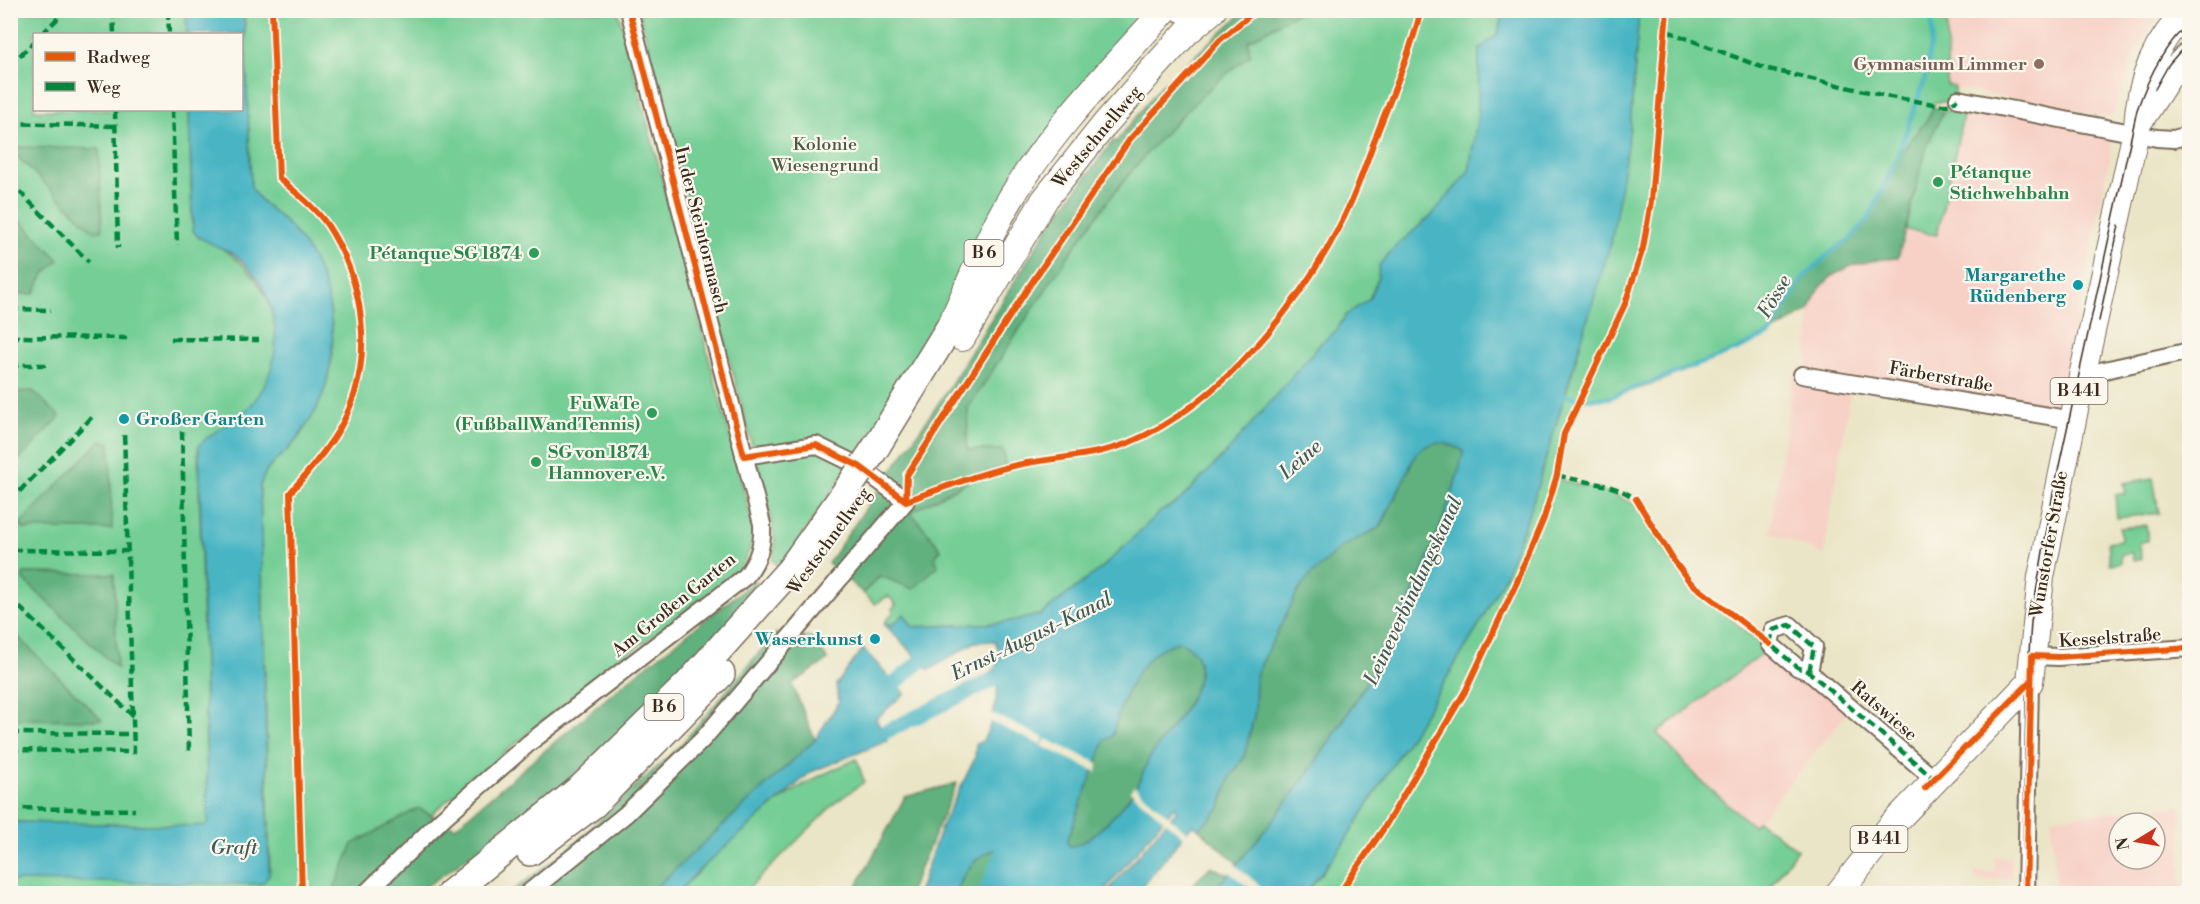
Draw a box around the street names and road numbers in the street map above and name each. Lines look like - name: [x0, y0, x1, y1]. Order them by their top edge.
- street label: Westschnellweg: [1047, 80, 1147, 194]
- street label: In der Steintormasch: [669, 144, 733, 316]
- road number: B 6: [964, 240, 1004, 266]
- street label: Färberstraße: [1887, 357, 1995, 397]
- road number: B 441: [2050, 378, 2108, 404]
- street label: Wunstorfer Straße: [2025, 469, 2073, 620]
- street label: Westschnellweg: [782, 482, 876, 600]
- street label: Am Großen Garten: [606, 548, 741, 663]
- street label: Kesselstraße: [2058, 623, 2162, 653]
- street label: Ratswiese: [1846, 676, 1922, 746]
- road number: B 6: [644, 694, 684, 720]
- road number: B 441: [1850, 826, 1908, 852]

